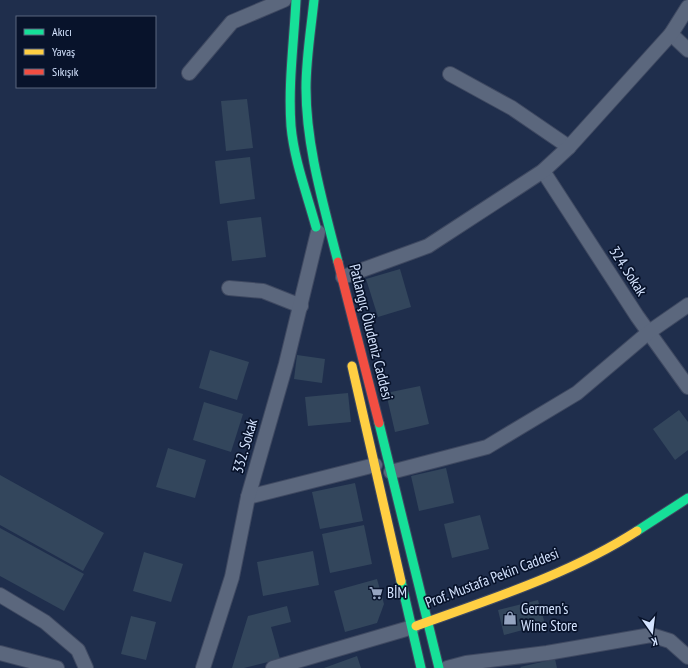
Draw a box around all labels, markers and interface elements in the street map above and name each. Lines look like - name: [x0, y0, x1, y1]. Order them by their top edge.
- legend: [16, 16, 156, 88]
- text: Akıcı: [52, 24, 72, 39]
- text: Yavaş: [52, 44, 75, 59]
- text: Sıkışık: [52, 64, 79, 79]
- street label: 324. Sokak: [605, 242, 652, 299]
- street label: Patlangıç Öludeniz Caddesi: [345, 262, 398, 402]
- street label: 332. Sokak: [228, 416, 261, 475]
- street label: Prof. Mustafa Pekin Caddesi: [422, 543, 561, 612]
- place label: BİM: [387, 583, 407, 602]
- supermarket icon: BİM: [368, 585, 384, 601]
- place label: Germen's Wine Store: [521, 599, 578, 635]
- shop icon: Germen's Wine Store: [502, 610, 518, 626]
- north arrow: [632, 612, 672, 652]
- text: K: [650, 634, 659, 649]

